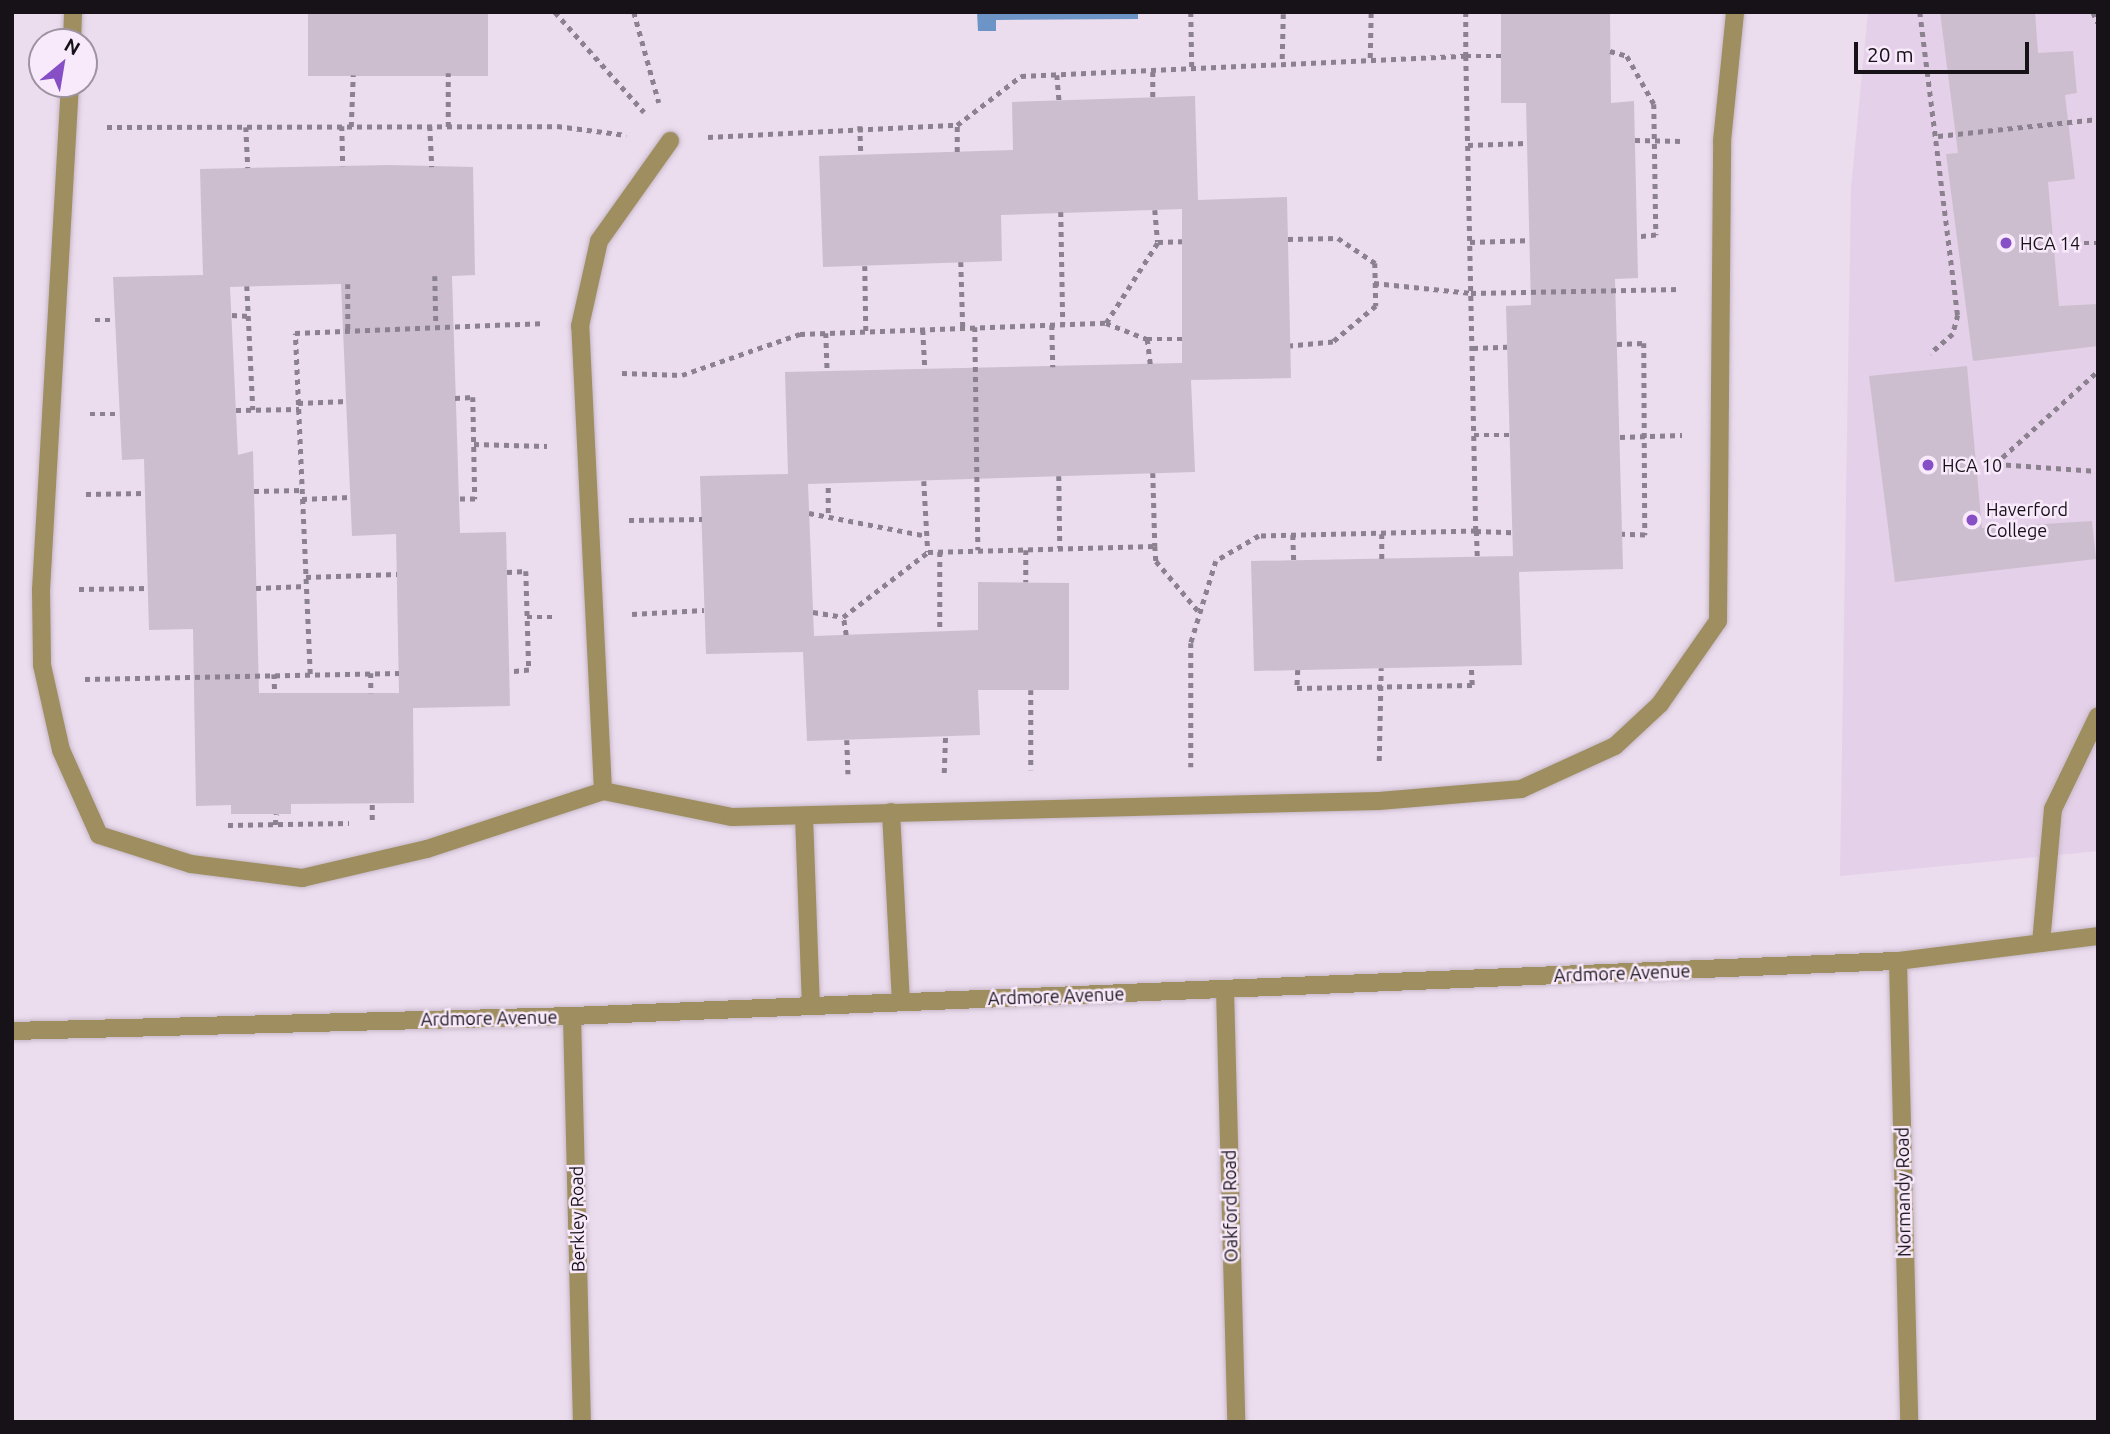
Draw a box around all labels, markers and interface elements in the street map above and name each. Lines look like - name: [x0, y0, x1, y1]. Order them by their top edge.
- north arrow: [28, 28, 98, 98]
- scale bar: [1858, 28, 2033, 72]
- text: N: [61, 33, 84, 60]
- text: 20 m: [1867, 42, 1914, 66]
- place label: HCA 14: [2020, 232, 2080, 254]
- marker: HCA 14: [1998, 235, 2014, 251]
- place label: HCA 10: [1942, 454, 2002, 476]
- marker: HCA 10: [1920, 457, 1936, 473]
- place label: Haverford College: [1986, 499, 2068, 542]
- marker: Haverford College: [1964, 512, 1980, 528]
- street label: Ardmore Avenue: [1553, 960, 1691, 986]
- street label: Ardmore Avenue: [987, 983, 1125, 1009]
- street label: Ardmore Avenue: [421, 1006, 557, 1030]
- street label: Normandy Road: [1891, 1127, 1915, 1257]
- street label: Oakford Road: [1218, 1150, 1242, 1262]
- street label: Berkley Road: [565, 1166, 589, 1272]

